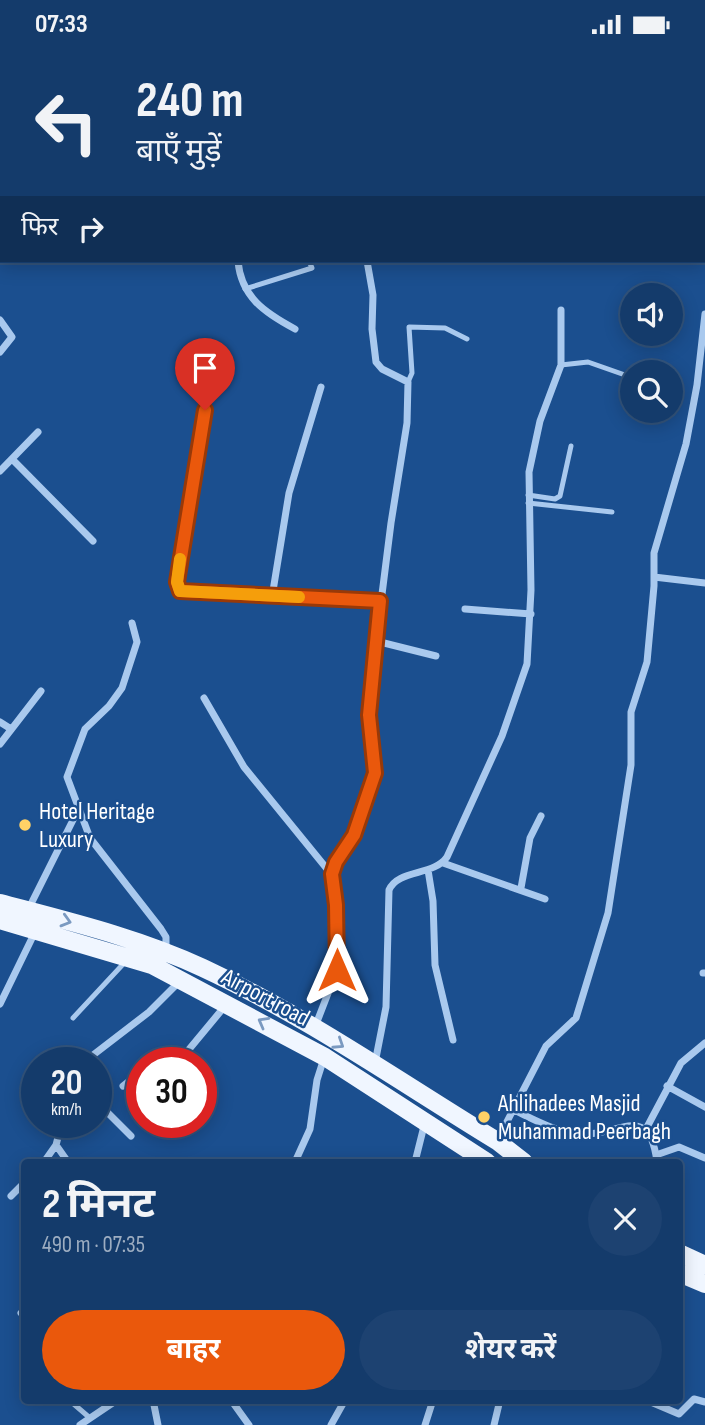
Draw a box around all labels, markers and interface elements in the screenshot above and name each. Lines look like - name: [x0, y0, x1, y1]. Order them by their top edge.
- text: 07:33: [35, 9, 88, 40]
- text: 240 m: [136, 72, 244, 131]
- icon: left: [21, 77, 112, 168]
- text: बाएँ मुड़ें: [136, 132, 222, 171]
- icon: right: [72, 210, 110, 248]
- text: फिर: [21, 212, 58, 243]
- map controls: [620, 283, 683, 423]
- button: sound: [620, 283, 683, 346]
- pin: [175, 338, 235, 410]
- icon: arrive: [186, 349, 224, 387]
- button: search: [620, 360, 683, 423]
- place label: Hotel Heritage Luxury: [39, 797, 155, 854]
- marker: Hotel Heritage Luxury: [17, 817, 33, 833]
- one-way arrow: [59, 913, 71, 927]
- position arrow: [300, 933, 374, 1007]
- street label: Airport road: [216, 962, 315, 1033]
- one-way arrow: [257, 1017, 270, 1030]
- one-way arrow: [331, 1035, 344, 1048]
- speed limit sign: 30: [126, 1047, 217, 1138]
- text: 20: [51, 1062, 83, 1105]
- place label: Ahlihadees Masjid Muhammad Peerbagh: [497, 1089, 671, 1146]
- text: km/h: [51, 1099, 82, 1120]
- marker: Ahlihadees Masjid Muhammad Peerbagh: [476, 1109, 492, 1125]
- text: 2 मिनट: [42, 1179, 155, 1230]
- button: close: [588, 1182, 662, 1256]
- text: 490 m · 07:35: [42, 1231, 145, 1259]
- button: बाहर: [42, 1310, 345, 1390]
- button: शेयर करें: [359, 1310, 662, 1390]

